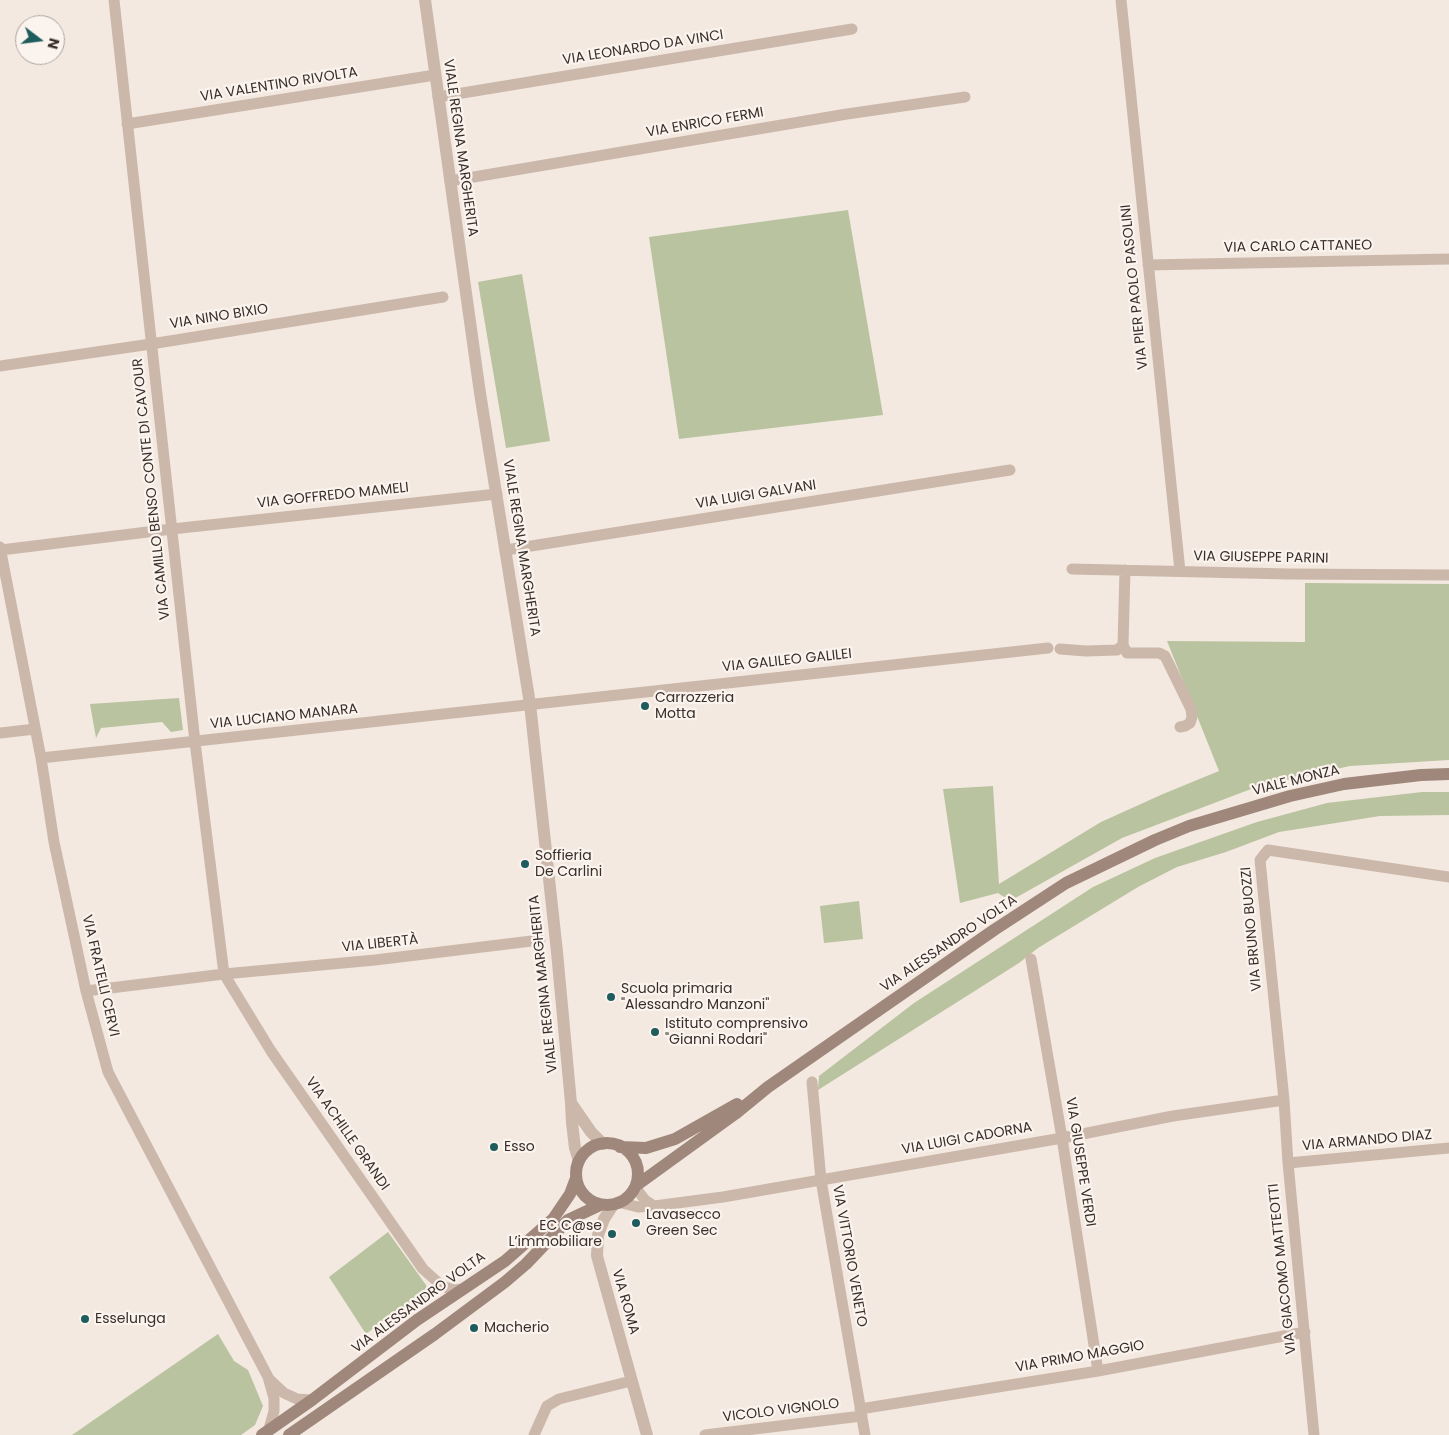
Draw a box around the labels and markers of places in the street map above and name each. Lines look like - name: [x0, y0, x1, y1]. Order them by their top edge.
- place label: Carrozzeria Motta: [655, 690, 734, 722]
- marker: Carrozzeria Motta: [639, 700, 651, 712]
- place label: Soffieria De Carlini: [535, 848, 602, 880]
- marker: Soffieria De Carlini: [519, 858, 531, 870]
- place label: Scuola primaria "Alessandro Manzoni": [621, 981, 769, 1014]
- marker: Scuola primaria "Alessandro Manzoni": [605, 991, 617, 1003]
- place label: Istituto comprensivo "Gianni Rodari": [665, 1016, 808, 1048]
- marker: Istituto comprensivo "Gianni Rodari": [649, 1026, 661, 1038]
- place label: Esso: [504, 1139, 535, 1155]
- marker: Esso: [488, 1141, 500, 1153]
- place label: Lavasecco Green Sec: [646, 1207, 721, 1240]
- marker: Lavasecco Green Sec: [630, 1217, 642, 1229]
- place label: EC C@se L’immobiliare: [508, 1218, 602, 1250]
- marker: EC C@se L’immobiliare: [606, 1228, 618, 1240]
- place label: Esselunga: [95, 1311, 166, 1327]
- marker: Esselunga: [79, 1313, 91, 1325]
- place label: Macherio: [484, 1320, 549, 1336]
- marker: Macherio: [468, 1322, 480, 1334]

